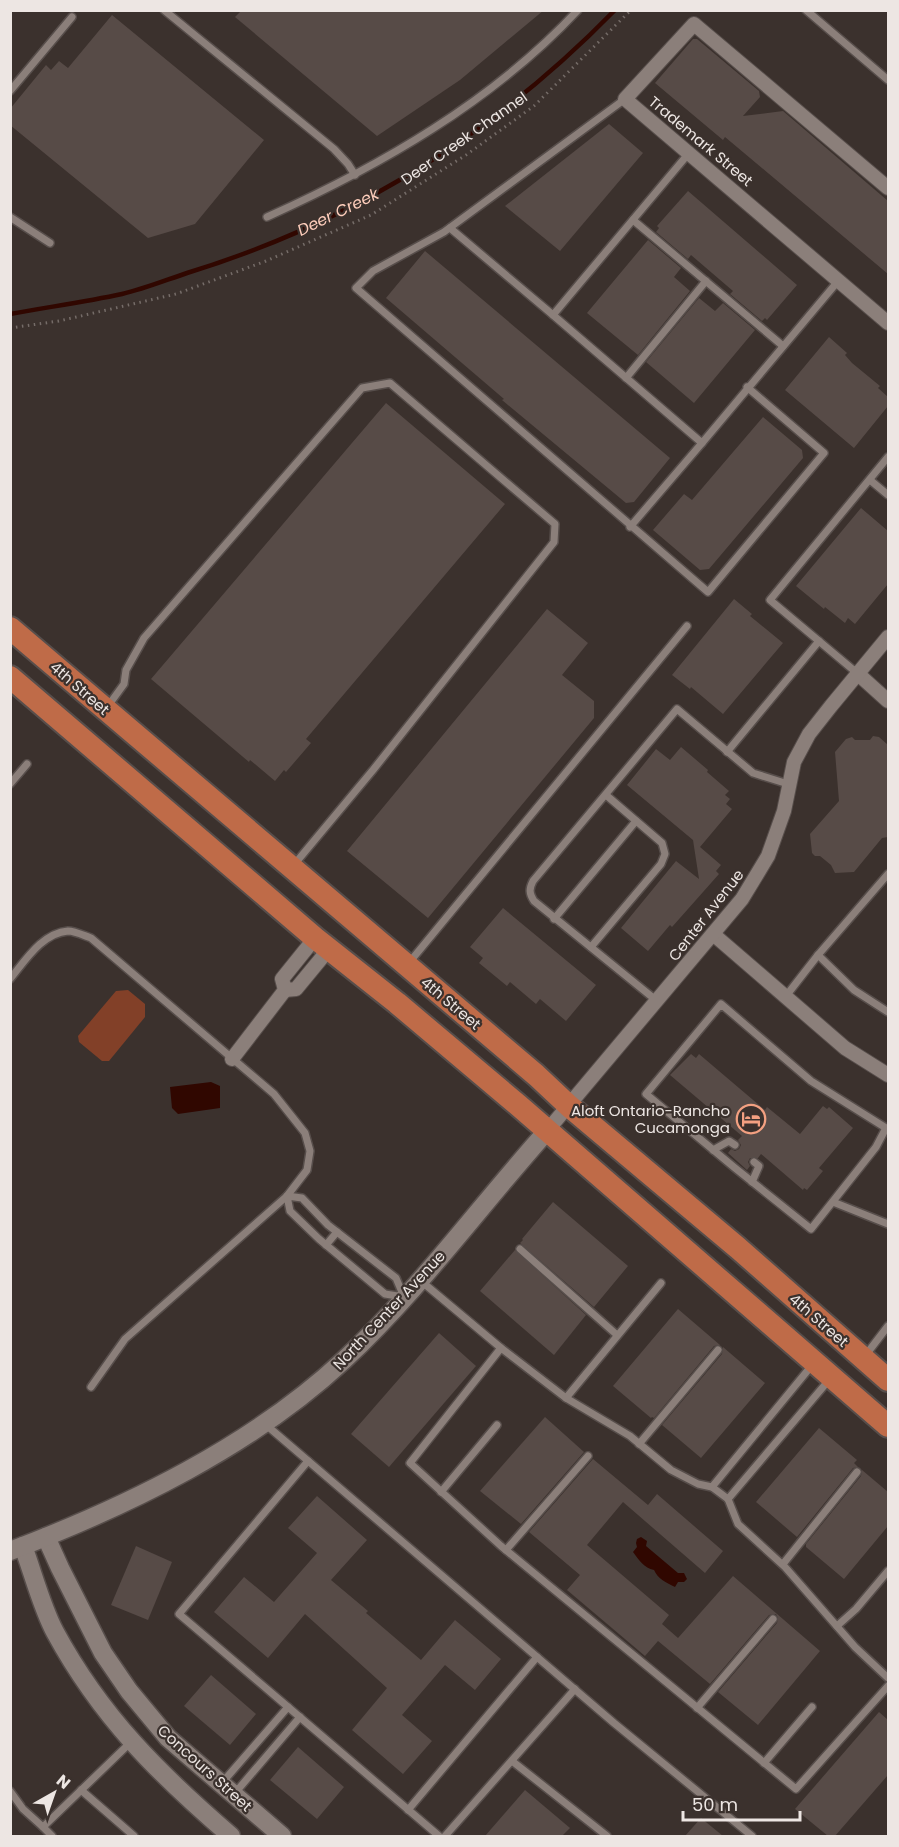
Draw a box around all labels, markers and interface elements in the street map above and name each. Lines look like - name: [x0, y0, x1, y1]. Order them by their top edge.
- street label: Deer Creek Channel: [397, 86, 531, 190]
- street label: Trademark Street: [644, 91, 758, 191]
- water label: Deer Creek: [293, 182, 383, 242]
- street label: 4th Street: [46, 656, 114, 720]
- street label: Center Avenue: [664, 865, 748, 965]
- street label: 4th Street: [417, 972, 485, 1034]
- place label: Aloft Ontario-Rancho Cucamonga: [571, 1100, 730, 1138]
- hotel icon: Aloft Ontario-Rancho Cucamonga: [735, 1103, 767, 1135]
- street label: North Center Avenue: [328, 1246, 450, 1374]
- street label: 4th Street: [785, 1288, 853, 1352]
- street label: Concours Street: [153, 1720, 257, 1816]
- north arrow: [24, 1763, 84, 1823]
- text: N: [51, 1769, 75, 1795]
- scale bar: [683, 1784, 800, 1822]
- text: 50 m: [692, 1792, 738, 1817]

